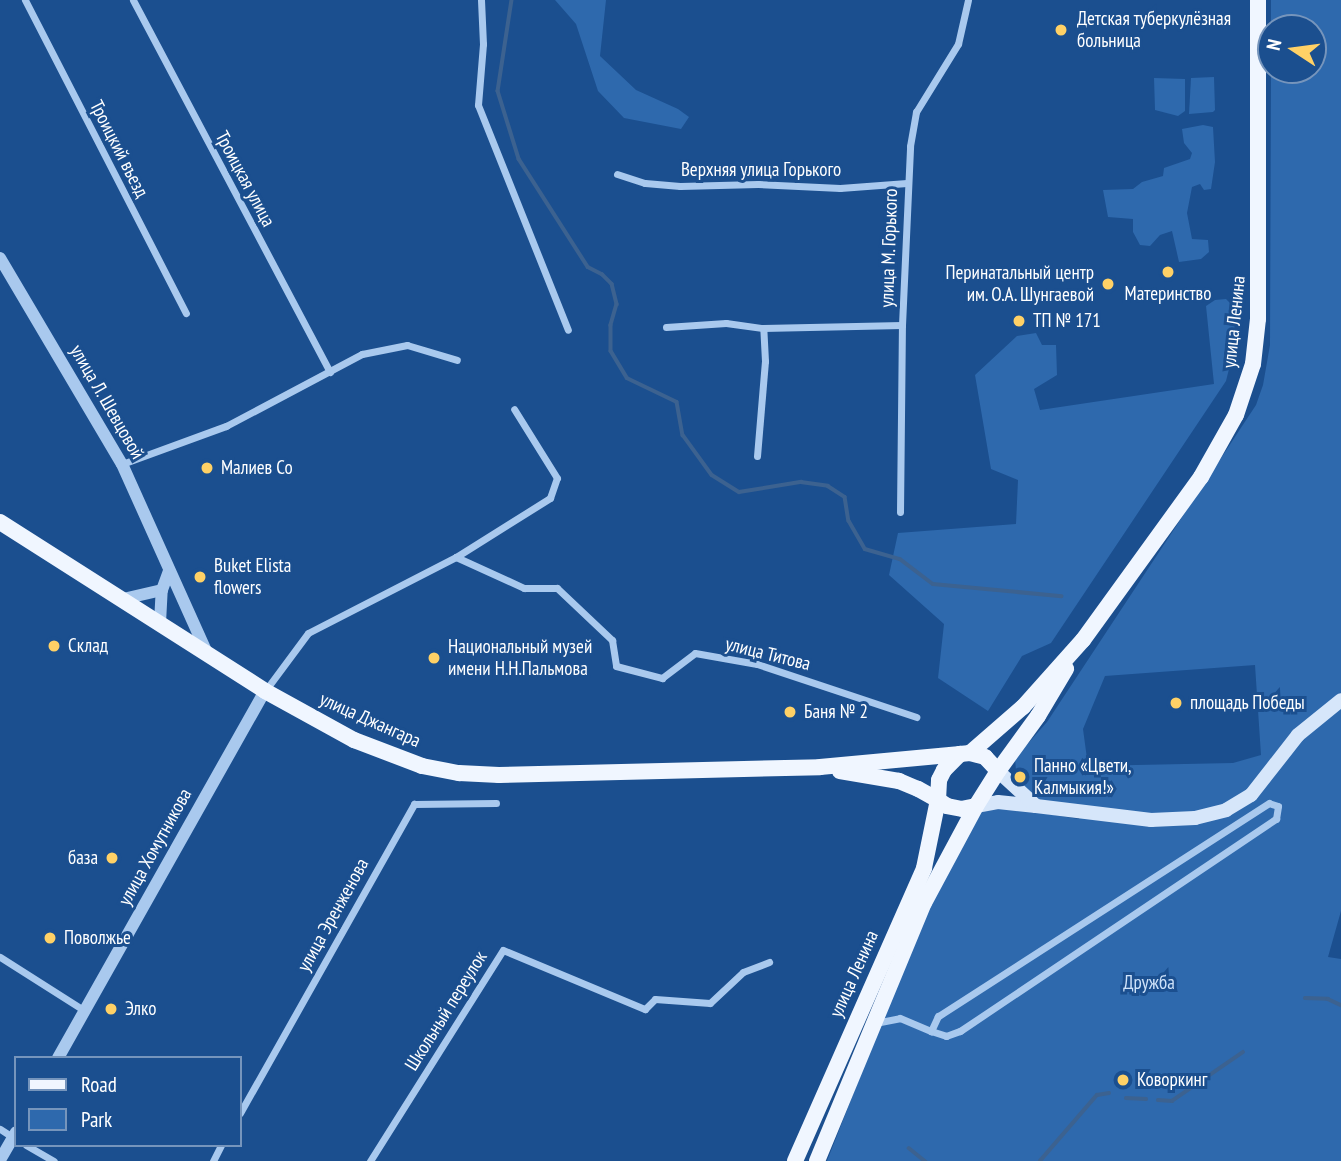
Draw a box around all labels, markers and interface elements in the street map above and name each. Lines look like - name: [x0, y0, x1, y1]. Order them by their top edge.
- place label: Детская туберкулёзная больница: [1077, 8, 1231, 52]
- north arrow: [1257, 14, 1327, 84]
- marker: Детская туберкулёзная больница: [1051, 20, 1071, 40]
- text: N: [1261, 37, 1286, 52]
- street label: Троицкий въезд: [85, 97, 153, 201]
- street label: Троицкая улица: [210, 127, 280, 231]
- street label: Верхняя улица Горького: [681, 159, 841, 181]
- street label: улица М. Горького: [876, 188, 902, 308]
- place label: Перинатальный центр им. О.А. Шунгаевой: [945, 262, 1094, 306]
- marker: Материнство: [1160, 264, 1176, 280]
- street label: улица Ленина: [1218, 275, 1250, 369]
- marker: Перинатальный центр им. О.А. Шунгаевой: [1100, 276, 1116, 292]
- place label: Материнство: [1125, 283, 1211, 305]
- place label: ТП № 171: [1033, 310, 1101, 332]
- marker: ТП № 171: [1011, 313, 1027, 329]
- street label: улица Л. Шевцовой: [65, 340, 149, 464]
- place label: Малиев Со: [221, 457, 293, 479]
- marker: Малиев Со: [199, 460, 215, 476]
- place label: Buket Elista flowers: [214, 555, 291, 599]
- marker: Buket Elista flowers: [192, 569, 208, 585]
- street label: улица Титова: [723, 632, 813, 676]
- place label: Склад: [68, 635, 108, 657]
- place label: Национальный музей имени Н.Н.Пальмова: [448, 636, 592, 680]
- marker: Склад: [46, 638, 62, 654]
- marker: Национальный музей имени Н.Н.Пальмова: [426, 650, 442, 666]
- street label: улица Джангара: [316, 688, 424, 752]
- place label: площадь Победы: [1190, 692, 1305, 714]
- marker: площадь Победы: [1168, 695, 1184, 711]
- place label: Баня № 2: [804, 701, 868, 723]
- marker: Баня № 2: [782, 704, 798, 720]
- place label: Панно «Цвети, Калмыкия!»: [1034, 755, 1132, 799]
- marker: Панно «Цвети, Калмыкия!»: [1012, 769, 1028, 785]
- street label: улица Хомутникова: [113, 784, 197, 910]
- place label: база: [68, 847, 98, 869]
- marker: база: [104, 850, 120, 866]
- street label: улица Эренженова: [293, 854, 373, 976]
- place label: Поволжье: [64, 927, 131, 949]
- street label: улица Ленина: [825, 927, 883, 1021]
- marker: Поволжье: [42, 930, 58, 946]
- street label: Школьный переулок: [400, 947, 492, 1075]
- park label: Дружба: [1123, 972, 1175, 994]
- place label: Элко: [125, 998, 157, 1020]
- marker: Элко: [103, 1001, 119, 1017]
- legend: [14, 1056, 242, 1147]
- place label: Коворкинг: [1137, 1069, 1207, 1091]
- text: Road: [81, 1071, 117, 1098]
- marker: Коворкинг: [1115, 1072, 1131, 1088]
- text: Park: [81, 1106, 112, 1133]

